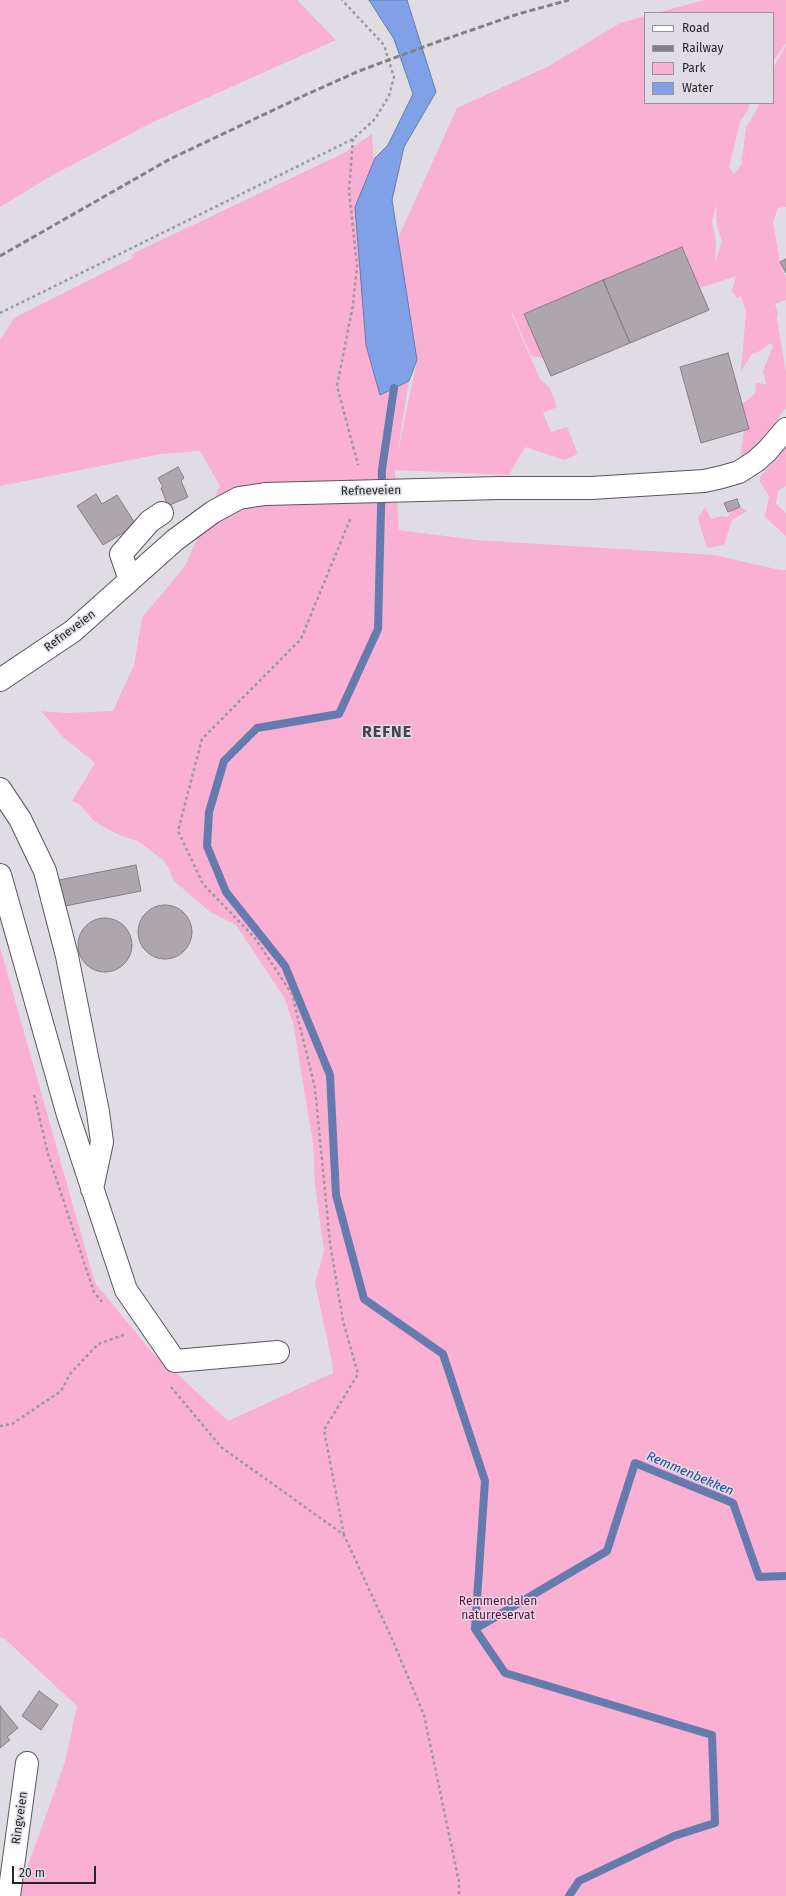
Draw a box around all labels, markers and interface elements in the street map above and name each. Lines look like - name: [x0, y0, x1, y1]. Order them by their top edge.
- legend: [644, 12, 774, 104]
- text: Road: [682, 21, 710, 35]
- text: Railway: [682, 41, 723, 55]
- text: Park: [682, 61, 706, 75]
- text: Water: [682, 81, 713, 95]
- street label: Refneveien: [341, 483, 401, 499]
- street label: Refneveien: [42, 607, 98, 655]
- district label: REFNE: [362, 723, 412, 743]
- water label: Remmenbekken: [644, 1449, 736, 1499]
- park label: Remmendalen naturreservat: [459, 1595, 537, 1623]
- street label: Ringveien: [9, 1791, 31, 1845]
- scale bar: [14, 1858, 98, 1884]
- text: 20 m: [19, 1866, 45, 1880]

